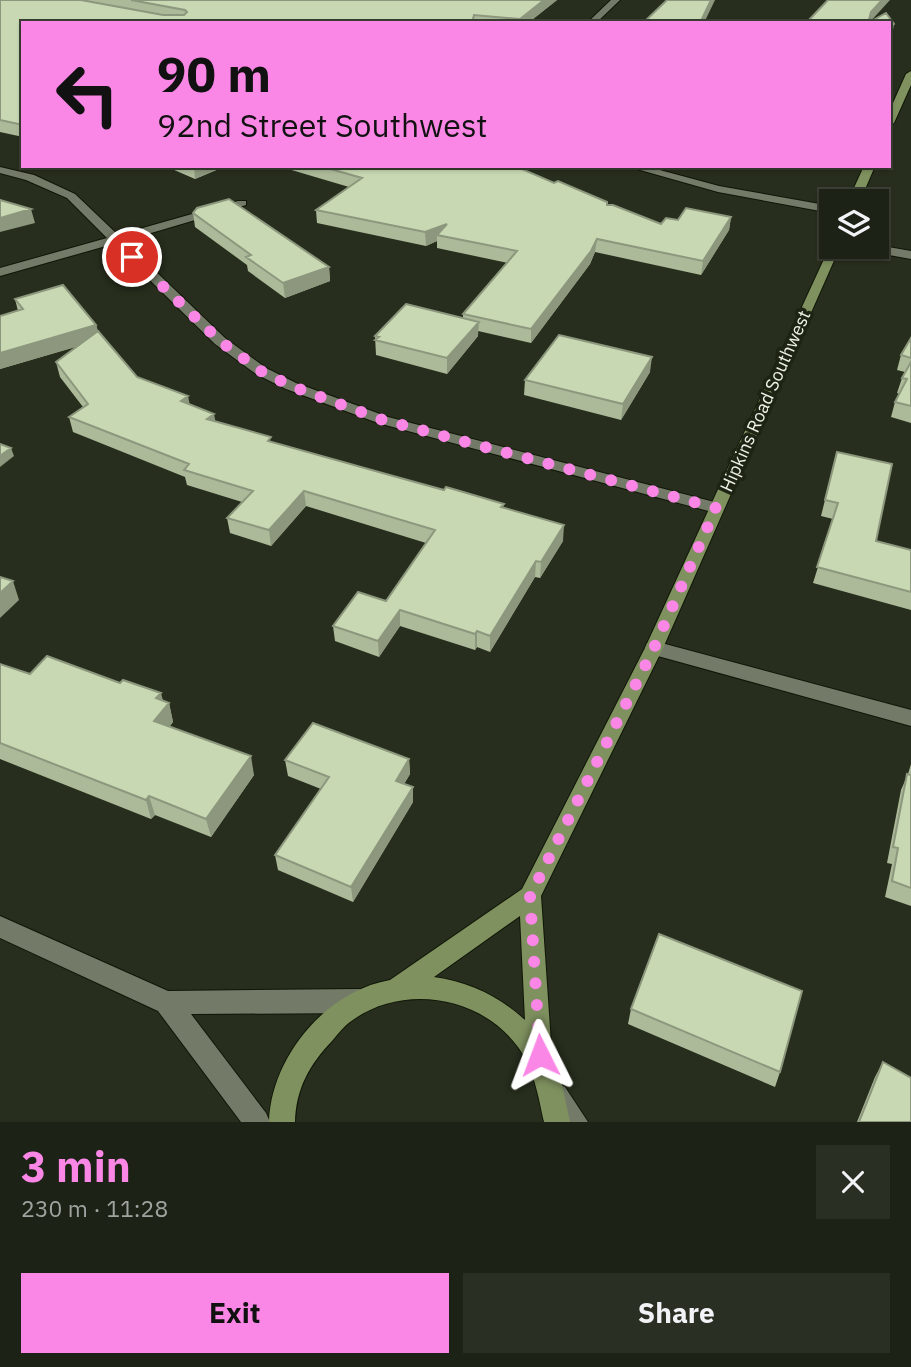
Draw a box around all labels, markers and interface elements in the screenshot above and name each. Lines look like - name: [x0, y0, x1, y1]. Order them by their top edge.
- text: 90 m: [157, 42, 271, 105]
- icon: left: [42, 49, 133, 140]
- text: 92nd Street Southwest: [157, 104, 488, 146]
- map controls: [819, 189, 889, 259]
- button: layers: [819, 189, 889, 259]
- pin: [102, 227, 162, 287]
- icon: arrive: [113, 238, 151, 276]
- street label: Hipkins Road Southwest: [715, 307, 815, 495]
- position arrow: [503, 1018, 577, 1092]
- text: 3 min: [21, 1139, 131, 1194]
- button: close: [816, 1145, 890, 1219]
- text: 230 m · 11:28: [21, 1193, 168, 1223]
- button: Exit: [21, 1273, 449, 1353]
- button: Share: [463, 1273, 890, 1353]

